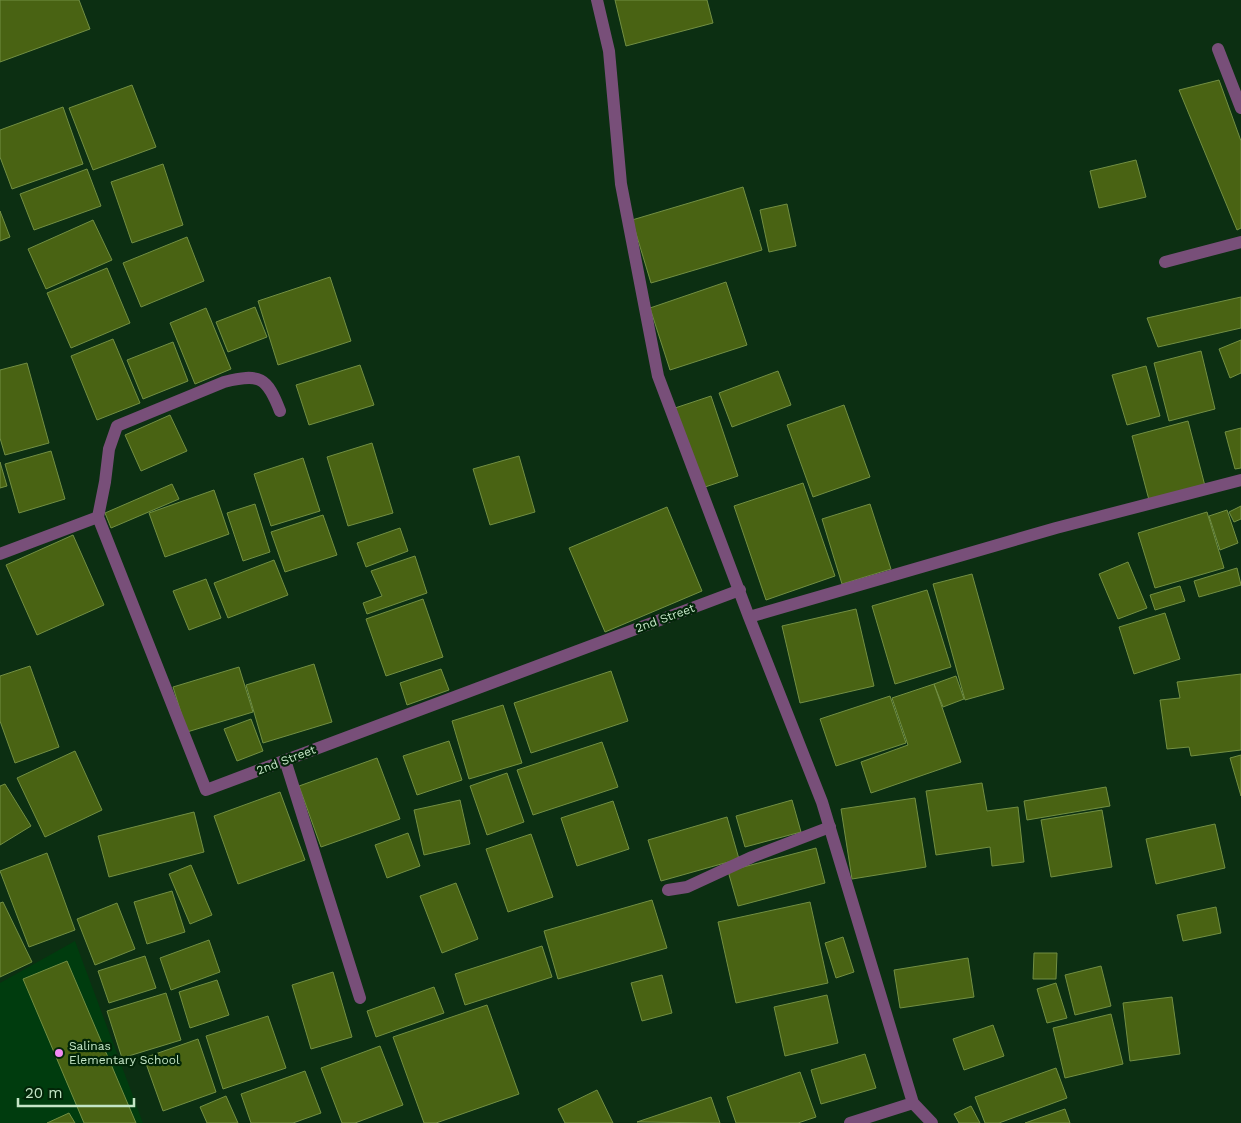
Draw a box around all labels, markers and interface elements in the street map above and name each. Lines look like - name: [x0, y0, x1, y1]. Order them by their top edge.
- street label: 2nd Street: [633, 601, 697, 635]
- street label: 2nd Street: [254, 742, 318, 778]
- place label: Salinas Elementary School: [69, 1039, 180, 1067]
- marker: Salinas Elementary School: [53, 1047, 65, 1059]
- scale bar: [18, 1076, 134, 1108]
- text: 20 m: [25, 1084, 63, 1102]

